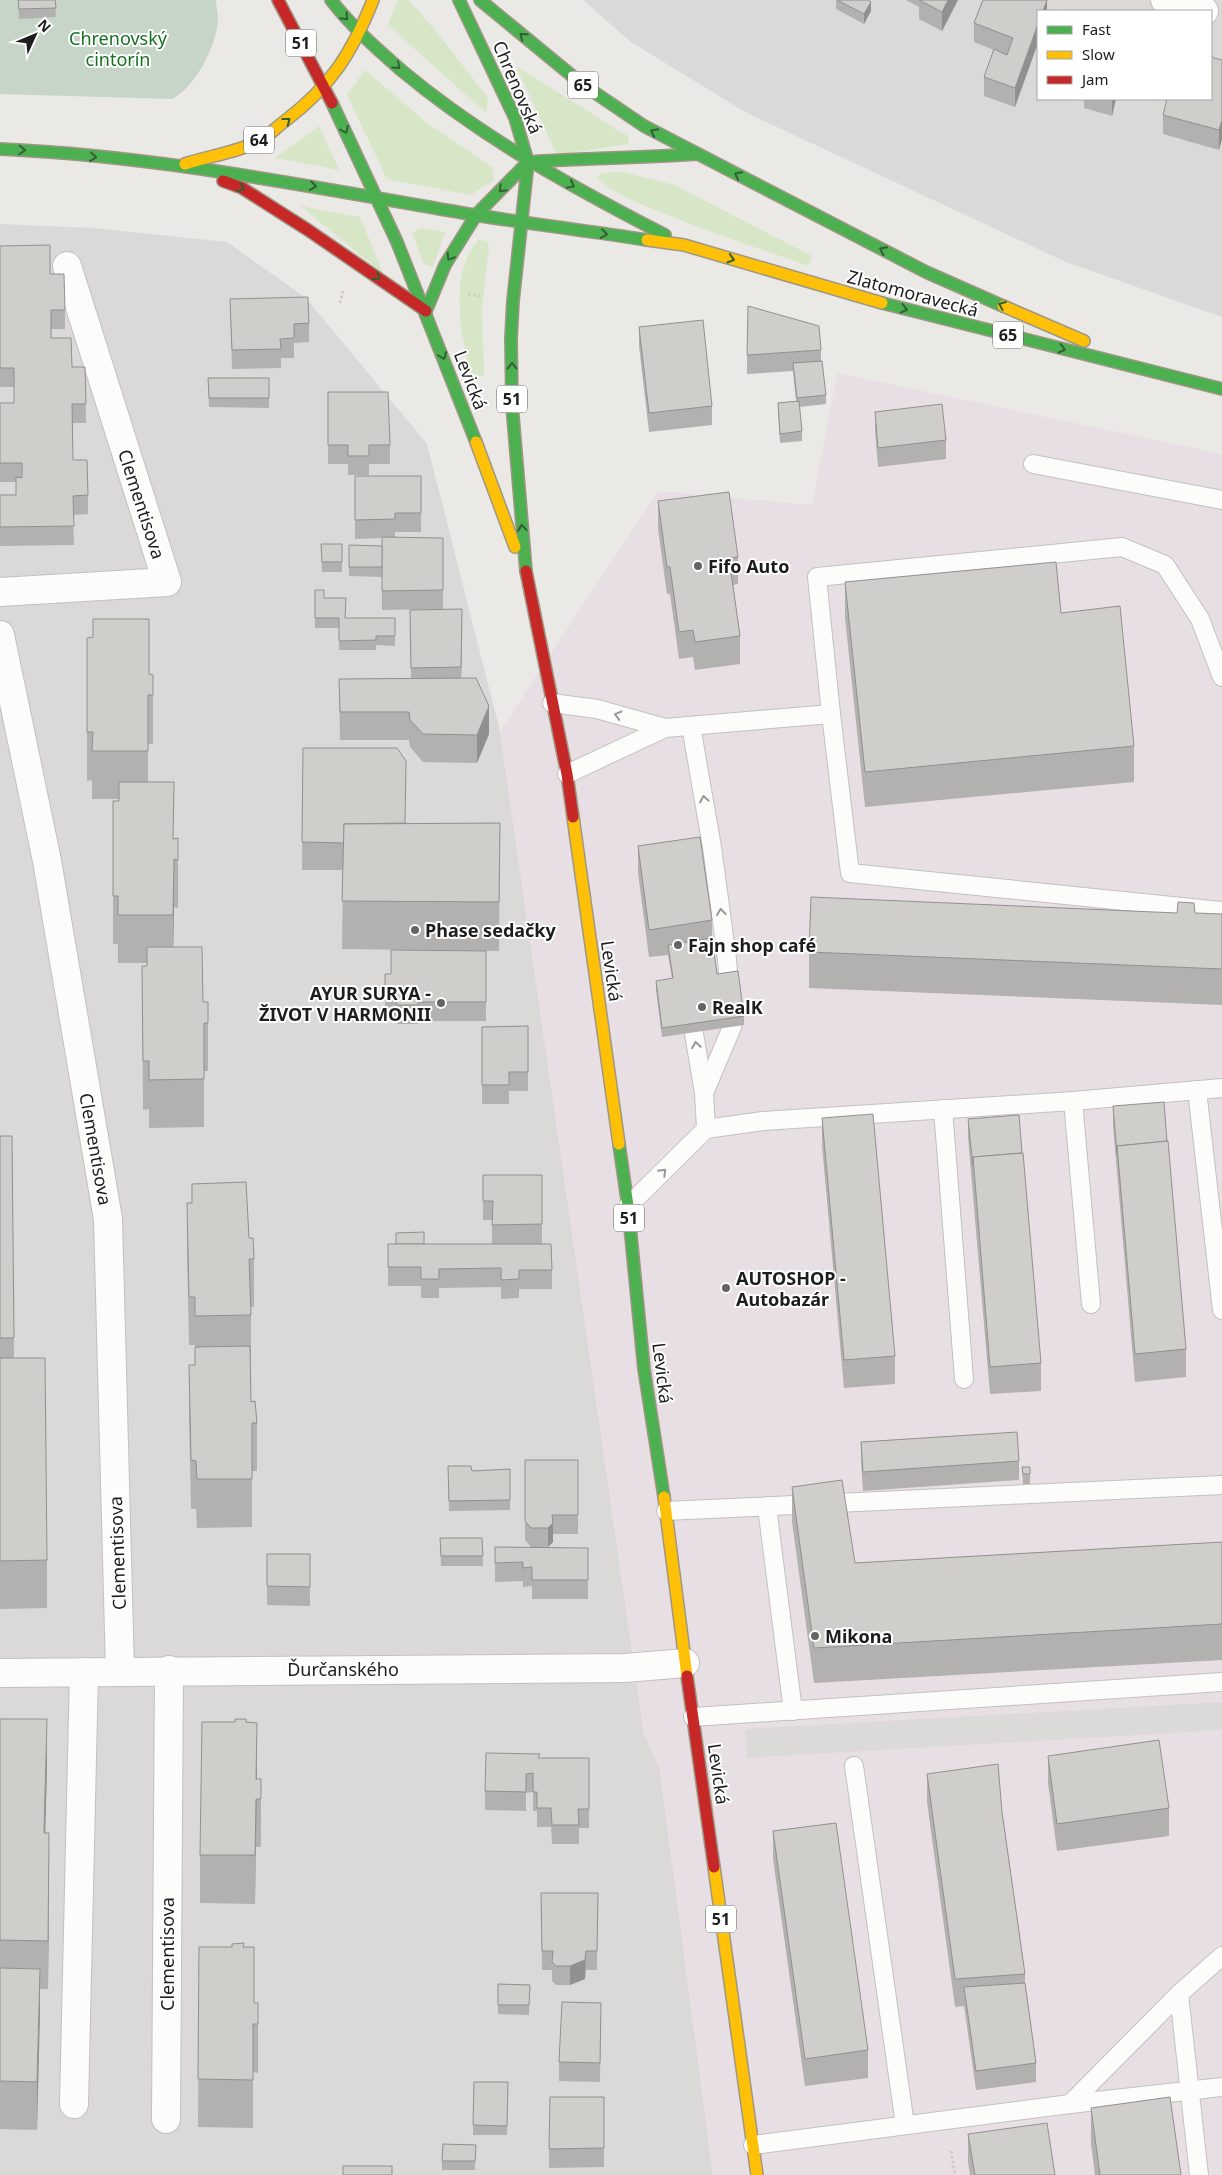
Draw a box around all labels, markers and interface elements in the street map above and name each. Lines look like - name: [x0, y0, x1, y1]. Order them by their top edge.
- north arrow: [10, 10, 60, 60]
- legend: [1037, 10, 1212, 100]
- one-way arrow: [339, 12, 348, 21]
- text: N: [34, 15, 56, 36]
- text: Fast: [1082, 19, 1111, 39]
- park label: Chrenovský cintorín: [69, 26, 168, 71]
- road number: 51: [286, 29, 316, 56]
- one-way arrow: [520, 34, 529, 42]
- street label: Chrenovská: [488, 37, 548, 137]
- text: Slow: [1082, 44, 1115, 64]
- one-way arrow: [391, 60, 400, 69]
- text: Jam: [1080, 69, 1109, 89]
- road number: 65: [568, 72, 598, 98]
- one-way arrow: [281, 118, 290, 126]
- one-way arrow: [339, 125, 350, 134]
- road number: 64: [244, 126, 274, 154]
- one-way arrow: [650, 128, 659, 138]
- one-way arrow: [19, 145, 27, 156]
- one-way arrow: [89, 151, 97, 162]
- one-way arrow: [735, 171, 744, 181]
- one-way arrow: [566, 179, 575, 189]
- one-way arrow: [309, 181, 318, 191]
- one-way arrow: [236, 182, 245, 193]
- one-way arrow: [499, 183, 508, 192]
- one-way arrow: [601, 228, 609, 239]
- one-way arrow: [879, 246, 888, 256]
- one-way arrow: [447, 251, 456, 260]
- one-way arrow: [726, 254, 735, 264]
- street label: Zlatomoravecká: [845, 264, 981, 322]
- one-way arrow: [371, 271, 381, 280]
- one-way arrow: [998, 301, 1007, 312]
- one-way arrow: [900, 303, 909, 314]
- road number: 65: [993, 322, 1023, 348]
- one-way arrow: [1057, 343, 1065, 353]
- street label: Levická: [449, 347, 493, 413]
- one-way arrow: [437, 352, 447, 360]
- one-way arrow: [507, 362, 517, 370]
- road number: 51: [497, 386, 527, 412]
- street label: Clementisova: [113, 446, 171, 562]
- one-way arrow: [517, 524, 528, 532]
- place label: Fifo Auto: [708, 554, 789, 578]
- marker: Fifo Auto: [692, 560, 704, 572]
- one-way arrow: [614, 711, 622, 721]
- one-way arrow: [699, 794, 709, 803]
- one-way arrow: [716, 907, 726, 916]
- place label: Phase sedačky: [425, 918, 557, 942]
- marker: Phase sedačky: [409, 924, 421, 936]
- place label: Fajn shop café: [688, 933, 816, 957]
- street label: Levická: [596, 939, 628, 1003]
- marker: Fajn shop café: [672, 939, 684, 951]
- place label: AYUR SURYA - ŽIVOT V HARMONII: [259, 981, 431, 1026]
- place label: RealK: [712, 995, 763, 1019]
- marker: AYUR SURYA - ŽIVOT V HARMONII: [435, 997, 447, 1009]
- marker: RealK: [696, 1001, 708, 1013]
- one-way arrow: [691, 1041, 702, 1049]
- street label: Clementisova: [74, 1091, 118, 1207]
- one-way arrow: [657, 1169, 666, 1178]
- road number: 51: [614, 1204, 644, 1232]
- place label: AUTOSHOP - Autobazár: [736, 1266, 846, 1311]
- marker: AUTOSHOP - Autobazár: [720, 1282, 732, 1294]
- street label: Levická: [647, 1341, 679, 1405]
- street label: Clementisova: [103, 1496, 131, 1610]
- place label: Mikona: [825, 1624, 892, 1648]
- marker: Mikona: [809, 1630, 821, 1642]
- street label: Ďurčanského: [287, 1657, 399, 1681]
- street label: Levická: [703, 1742, 735, 1806]
- street label: Clementisova: [155, 1897, 179, 2011]
- road number: 51: [706, 1906, 736, 1932]

